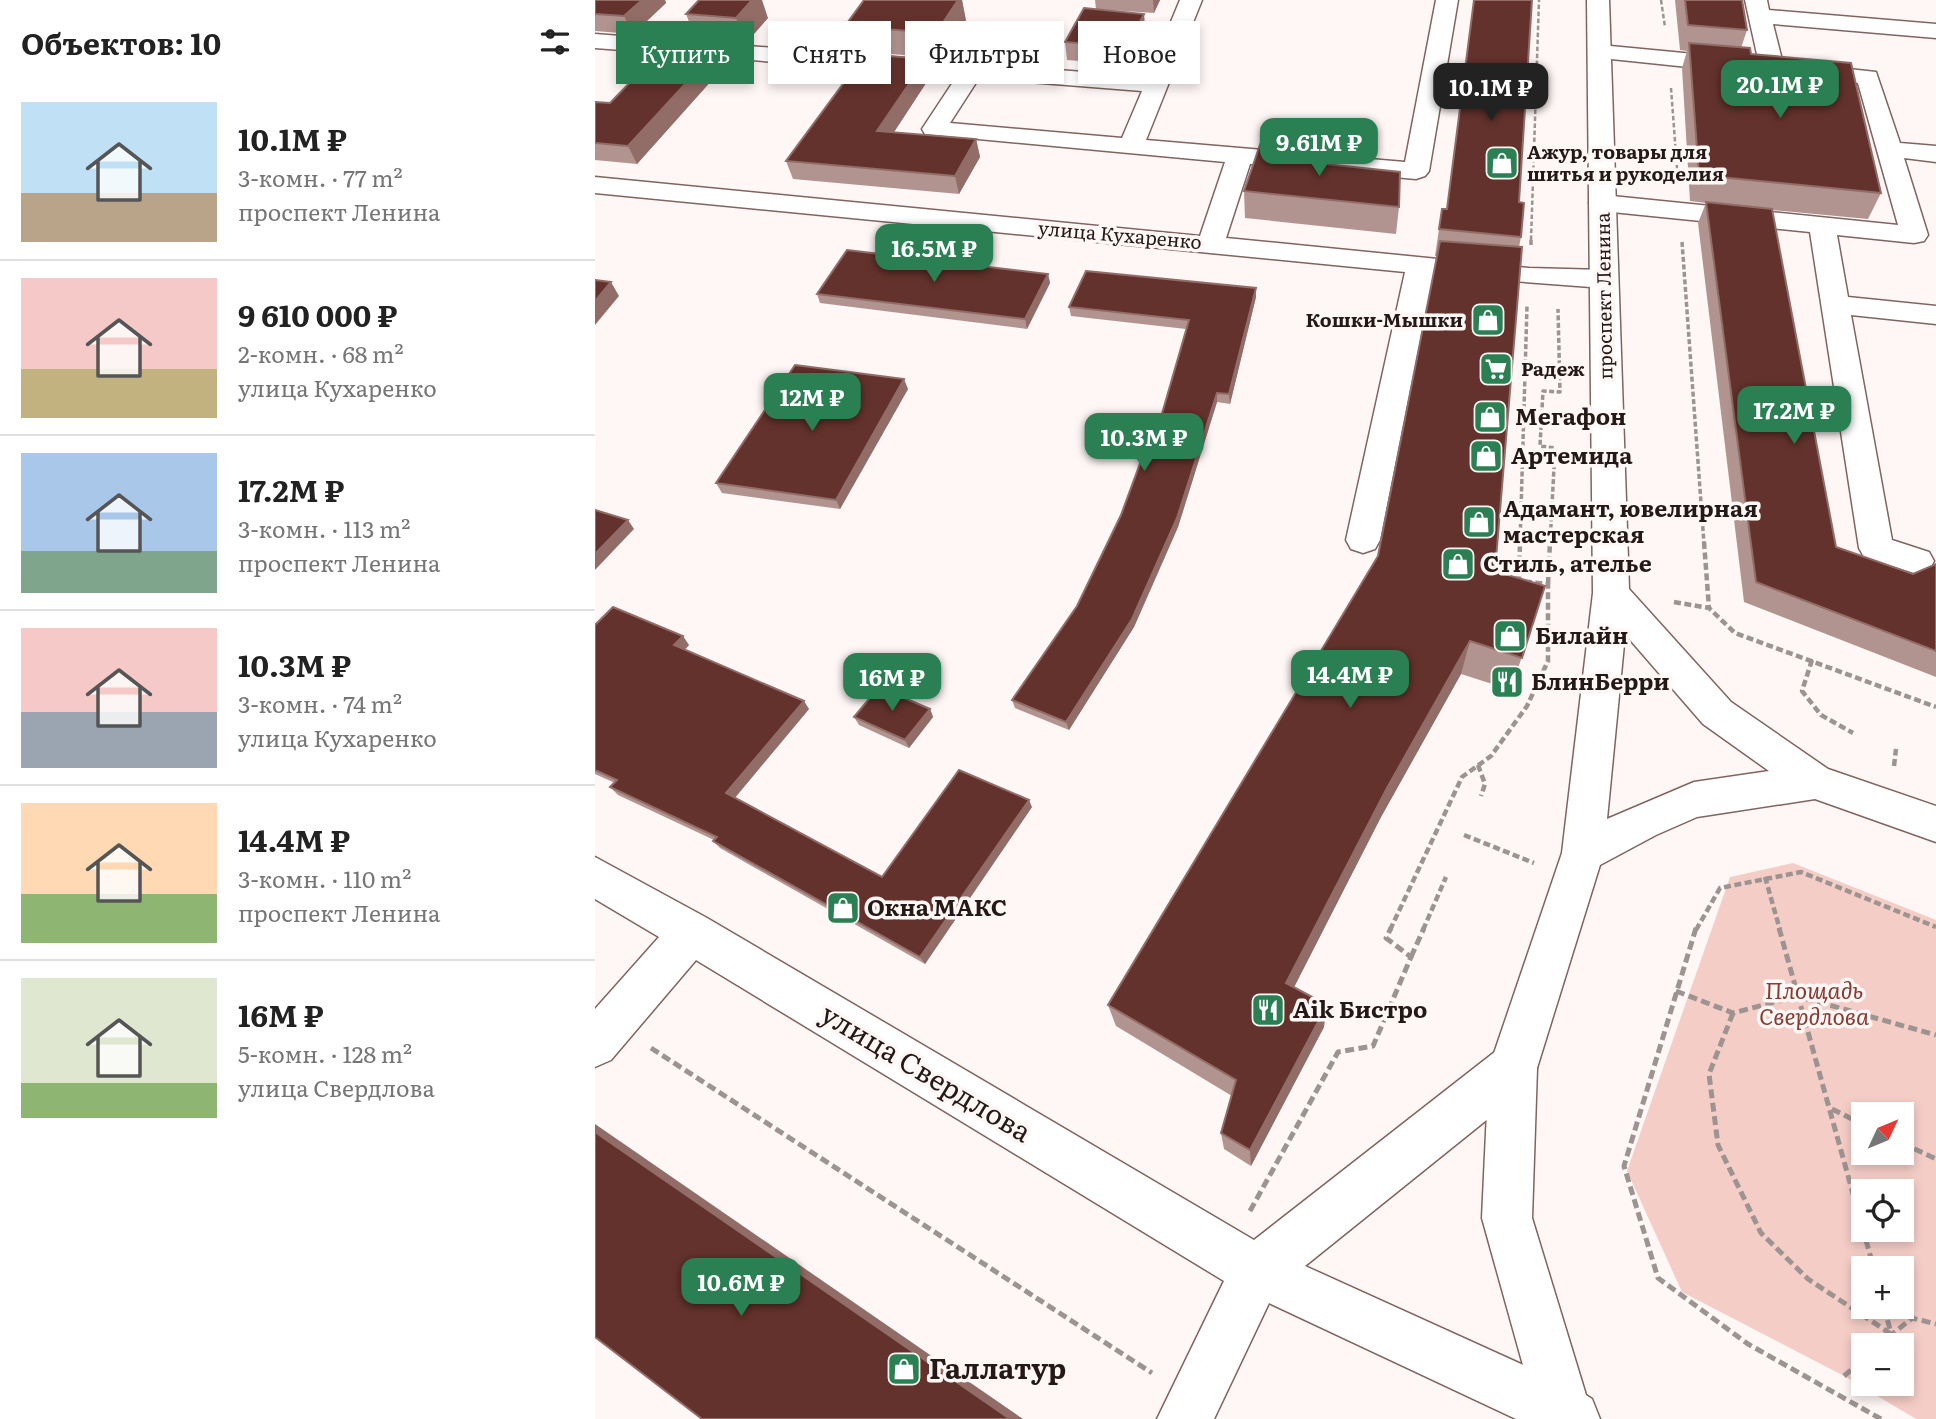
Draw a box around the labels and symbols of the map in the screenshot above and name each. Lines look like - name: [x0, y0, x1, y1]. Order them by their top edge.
- pin: 20.1M ₽: [1715, 60, 1845, 120]
- pin: 10.1M ₽: [1426, 64, 1556, 123]
- pin: 9.61M ₽: [1254, 118, 1384, 178]
- place label: Ажур, товары для шитья и рукоделия: [1527, 137, 1724, 187]
- shop icon: Ажур, товары для шитья и рукоделия: [1483, 144, 1521, 182]
- street label: проспект Ленина: [1588, 211, 1618, 380]
- street label: улица Кухаренко: [1037, 213, 1203, 255]
- pin: 16.5M ₽: [869, 224, 999, 284]
- shop icon: Кошки-Мышки: [1469, 301, 1507, 339]
- place label: Кошки-Мышки: [1306, 305, 1463, 333]
- supermarket icon: Радеж: [1477, 350, 1515, 388]
- place label: Радеж: [1521, 354, 1585, 382]
- pin: 12M ₽: [763, 374, 861, 433]
- pin: 17.2M ₽: [1729, 386, 1859, 446]
- shop icon: Мегафон: [1471, 398, 1509, 436]
- place label: Мегафон: [1515, 398, 1626, 432]
- pin: 10.3M ₽: [1079, 414, 1209, 473]
- shop icon: Артемида: [1467, 437, 1505, 475]
- place label: Артемида: [1511, 437, 1633, 471]
- place label: Адамант, ювелирная мастерская: [1503, 490, 1758, 550]
- shop icon: Адамант, ювелирная мастерская: [1460, 503, 1498, 541]
- shop icon: Стиль, ателье: [1439, 545, 1477, 583]
- place label: Стиль, ателье: [1483, 545, 1652, 579]
- shop icon: Билайн: [1491, 617, 1529, 655]
- place label: Билайн: [1535, 617, 1628, 651]
- pin: 14.4M ₽: [1285, 650, 1415, 710]
- pin: 16M ₽: [843, 654, 941, 713]
- restaurant icon: БлинБерри: [1488, 663, 1526, 701]
- place label: БлинБерри: [1531, 663, 1670, 697]
- shop icon: Окна МАКС: [824, 889, 862, 927]
- place label: Окна МАКС: [867, 889, 1007, 923]
- park label: Площадь Свердлова: [1759, 972, 1869, 1032]
- restaurant icon: Aik Бистро: [1249, 991, 1287, 1029]
- place label: Aik Бистро: [1293, 991, 1427, 1025]
- street label: улица Свердлова: [814, 992, 1041, 1151]
- north arrow: [1851, 1102, 1915, 1166]
- pin: 10.6M ₽: [676, 1258, 806, 1318]
- place label: Галлатур: [929, 1346, 1066, 1388]
- shop icon: Галлатур: [885, 1350, 923, 1388]

